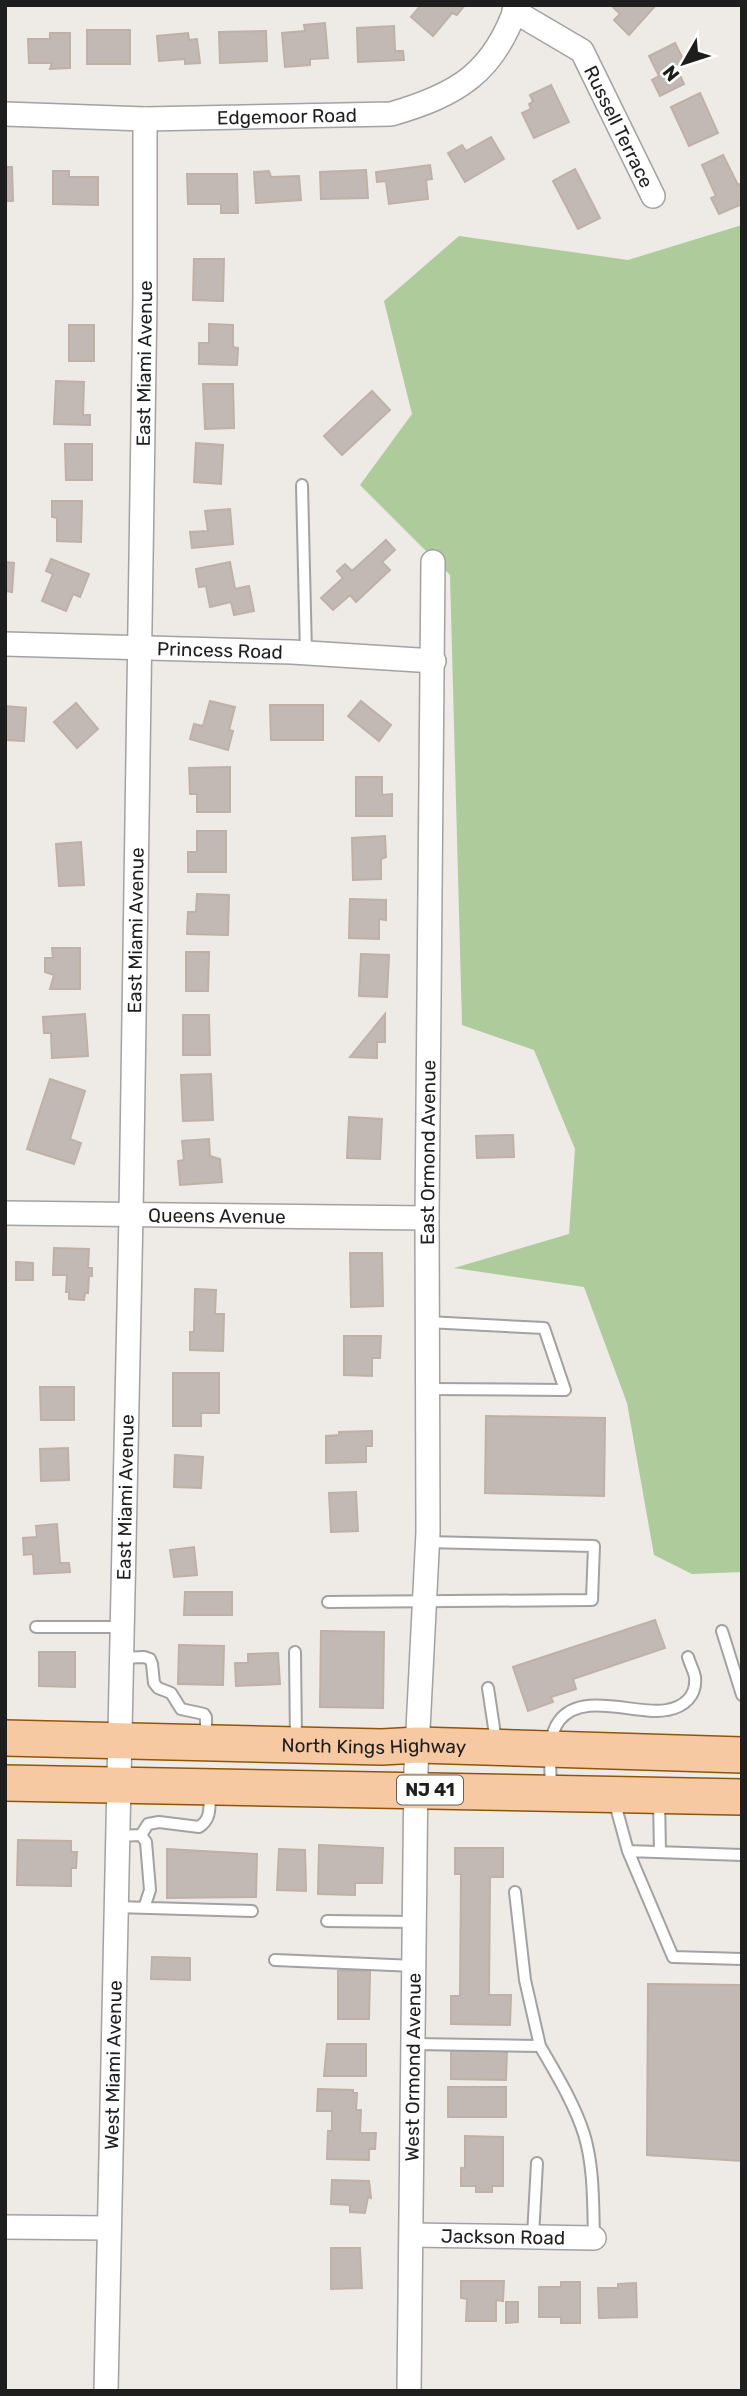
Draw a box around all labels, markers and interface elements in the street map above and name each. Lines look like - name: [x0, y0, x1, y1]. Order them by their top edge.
- north arrow: [649, 28, 719, 98]
- text: N: [658, 61, 684, 86]
- street label: Russell Terrace: [579, 62, 658, 192]
- street label: Edgemoor Road: [217, 104, 357, 130]
- street label: East Miami Avenue: [132, 280, 157, 447]
- street label: Princess Road: [157, 637, 283, 664]
- street label: East Miami Avenue: [123, 847, 149, 1014]
- street label: East Ormond Avenue: [416, 1060, 440, 1245]
- street label: Queens Avenue: [148, 1204, 286, 1228]
- street label: East Miami Avenue: [112, 1414, 139, 1581]
- street label: North Kings Highway: [281, 1734, 467, 1759]
- road number: NJ 41: [397, 1776, 463, 1804]
- street label: West Ormond Avenue: [401, 1973, 426, 2162]
- street label: West Miami Avenue: [100, 1980, 127, 2150]
- street label: Jackson Road: [441, 2224, 565, 2250]

